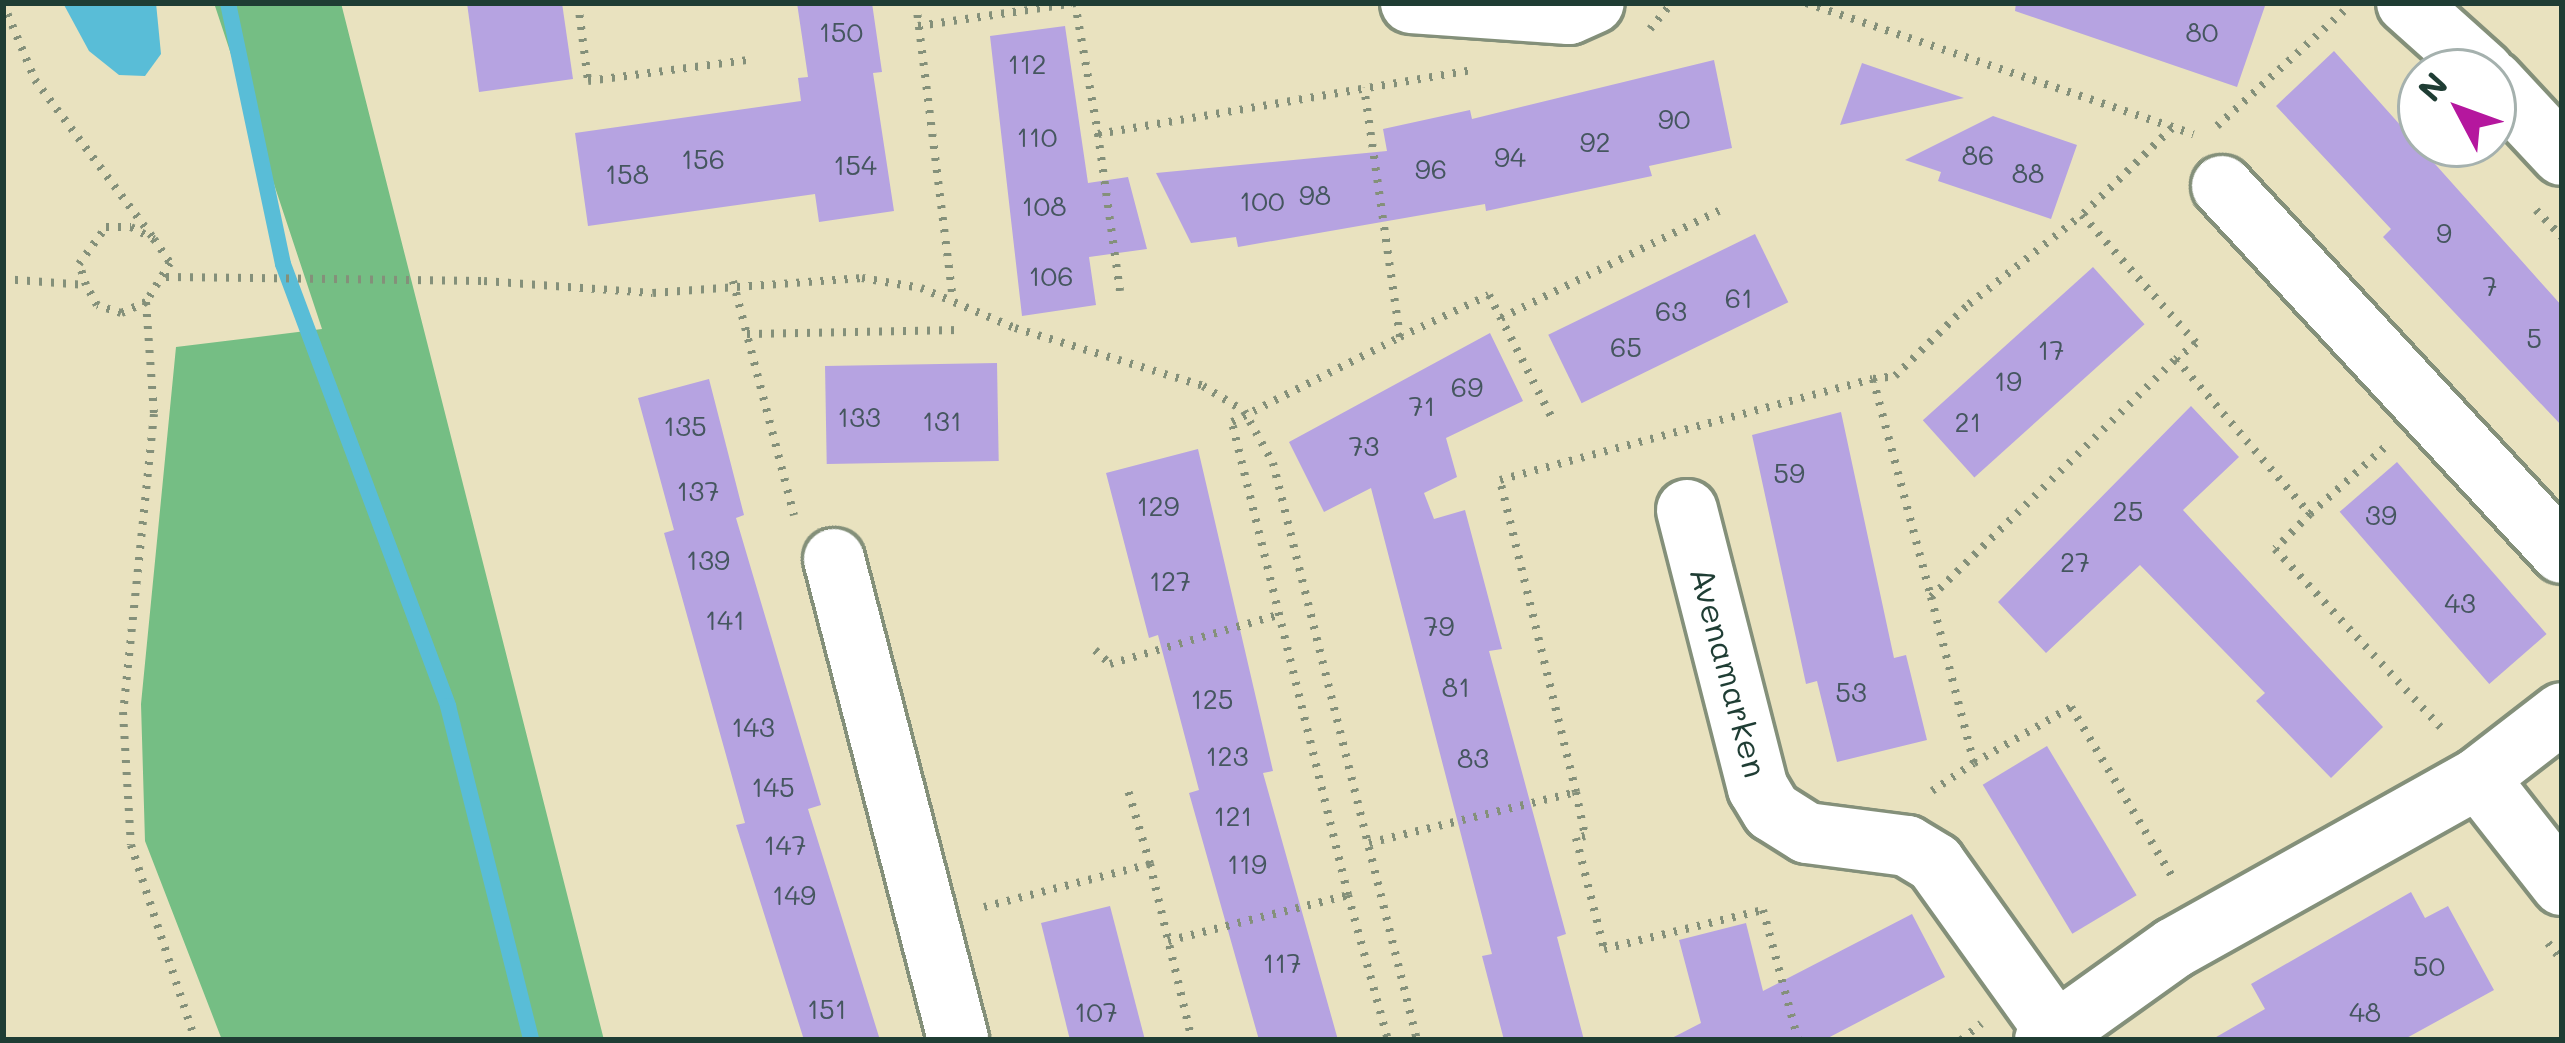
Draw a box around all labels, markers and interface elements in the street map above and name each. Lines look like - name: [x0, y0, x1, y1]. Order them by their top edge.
- house number: 150: [819, 16, 863, 48]
- house number: 80: [2186, 16, 2218, 48]
- house number: 112: [1007, 48, 1047, 80]
- north arrow: [2397, 48, 2517, 168]
- text: N: [2407, 62, 2456, 110]
- house number: 90: [1658, 103, 1690, 135]
- house number: 110: [1017, 121, 1057, 153]
- house number: 92: [1580, 126, 1610, 158]
- house number: 86: [1962, 139, 1994, 171]
- house number: 94: [1494, 141, 1526, 173]
- house number: 156: [681, 143, 725, 175]
- house number: 154: [833, 149, 877, 181]
- house number: 96: [1415, 153, 1447, 185]
- house number: 88: [2012, 157, 2044, 189]
- house number: 158: [605, 158, 649, 190]
- house number: 98: [1299, 179, 1331, 211]
- house number: 100: [1239, 185, 1285, 217]
- house number: 108: [1021, 190, 1067, 222]
- house number: 9: [2436, 217, 2452, 249]
- house number: 106: [1028, 260, 1074, 292]
- house number: 7: [2482, 270, 2498, 302]
- house number: 61: [1725, 282, 1753, 314]
- house number: 63: [1655, 295, 1687, 327]
- house number: 5: [2526, 322, 2542, 354]
- house number: 65: [1610, 331, 1642, 363]
- house number: 17: [2037, 334, 2065, 366]
- house number: 19: [1994, 365, 2022, 397]
- house number: 69: [1451, 371, 1483, 403]
- house number: 71: [1408, 390, 1436, 422]
- house number: 133: [837, 401, 881, 433]
- house number: 131: [922, 405, 962, 437]
- house number: 21: [1954, 406, 1982, 438]
- house number: 135: [663, 410, 707, 442]
- house number: 73: [1349, 430, 1379, 462]
- house number: 59: [1773, 457, 1805, 489]
- house number: 137: [677, 475, 719, 507]
- house number: 129: [1136, 490, 1180, 522]
- house number: 25: [2113, 495, 2143, 527]
- house number: 39: [2365, 499, 2397, 531]
- house number: 139: [686, 544, 730, 576]
- house number: 27: [2060, 546, 2090, 578]
- street label: Avenamarken: [1683, 563, 1777, 781]
- house number: 127: [1149, 565, 1191, 597]
- house number: 43: [2444, 587, 2476, 619]
- house number: 141: [705, 604, 745, 636]
- house number: 79: [1424, 610, 1454, 642]
- house number: 81: [1442, 671, 1470, 703]
- house number: 53: [1835, 676, 1867, 708]
- house number: 125: [1191, 683, 1233, 715]
- house number: 143: [731, 711, 775, 743]
- house number: 123: [1206, 740, 1248, 772]
- house number: 83: [1457, 742, 1489, 774]
- house number: 145: [751, 771, 795, 803]
- house number: 121: [1213, 800, 1253, 832]
- house number: 147: [764, 829, 806, 861]
- house number: 119: [1227, 848, 1267, 880]
- house number: 149: [772, 879, 816, 911]
- house number: 117: [1262, 947, 1302, 979]
- house number: 50: [2413, 950, 2445, 982]
- house number: 151: [807, 993, 847, 1025]
- house number: 107: [1074, 996, 1118, 1028]
- house number: 48: [2349, 996, 2381, 1028]

